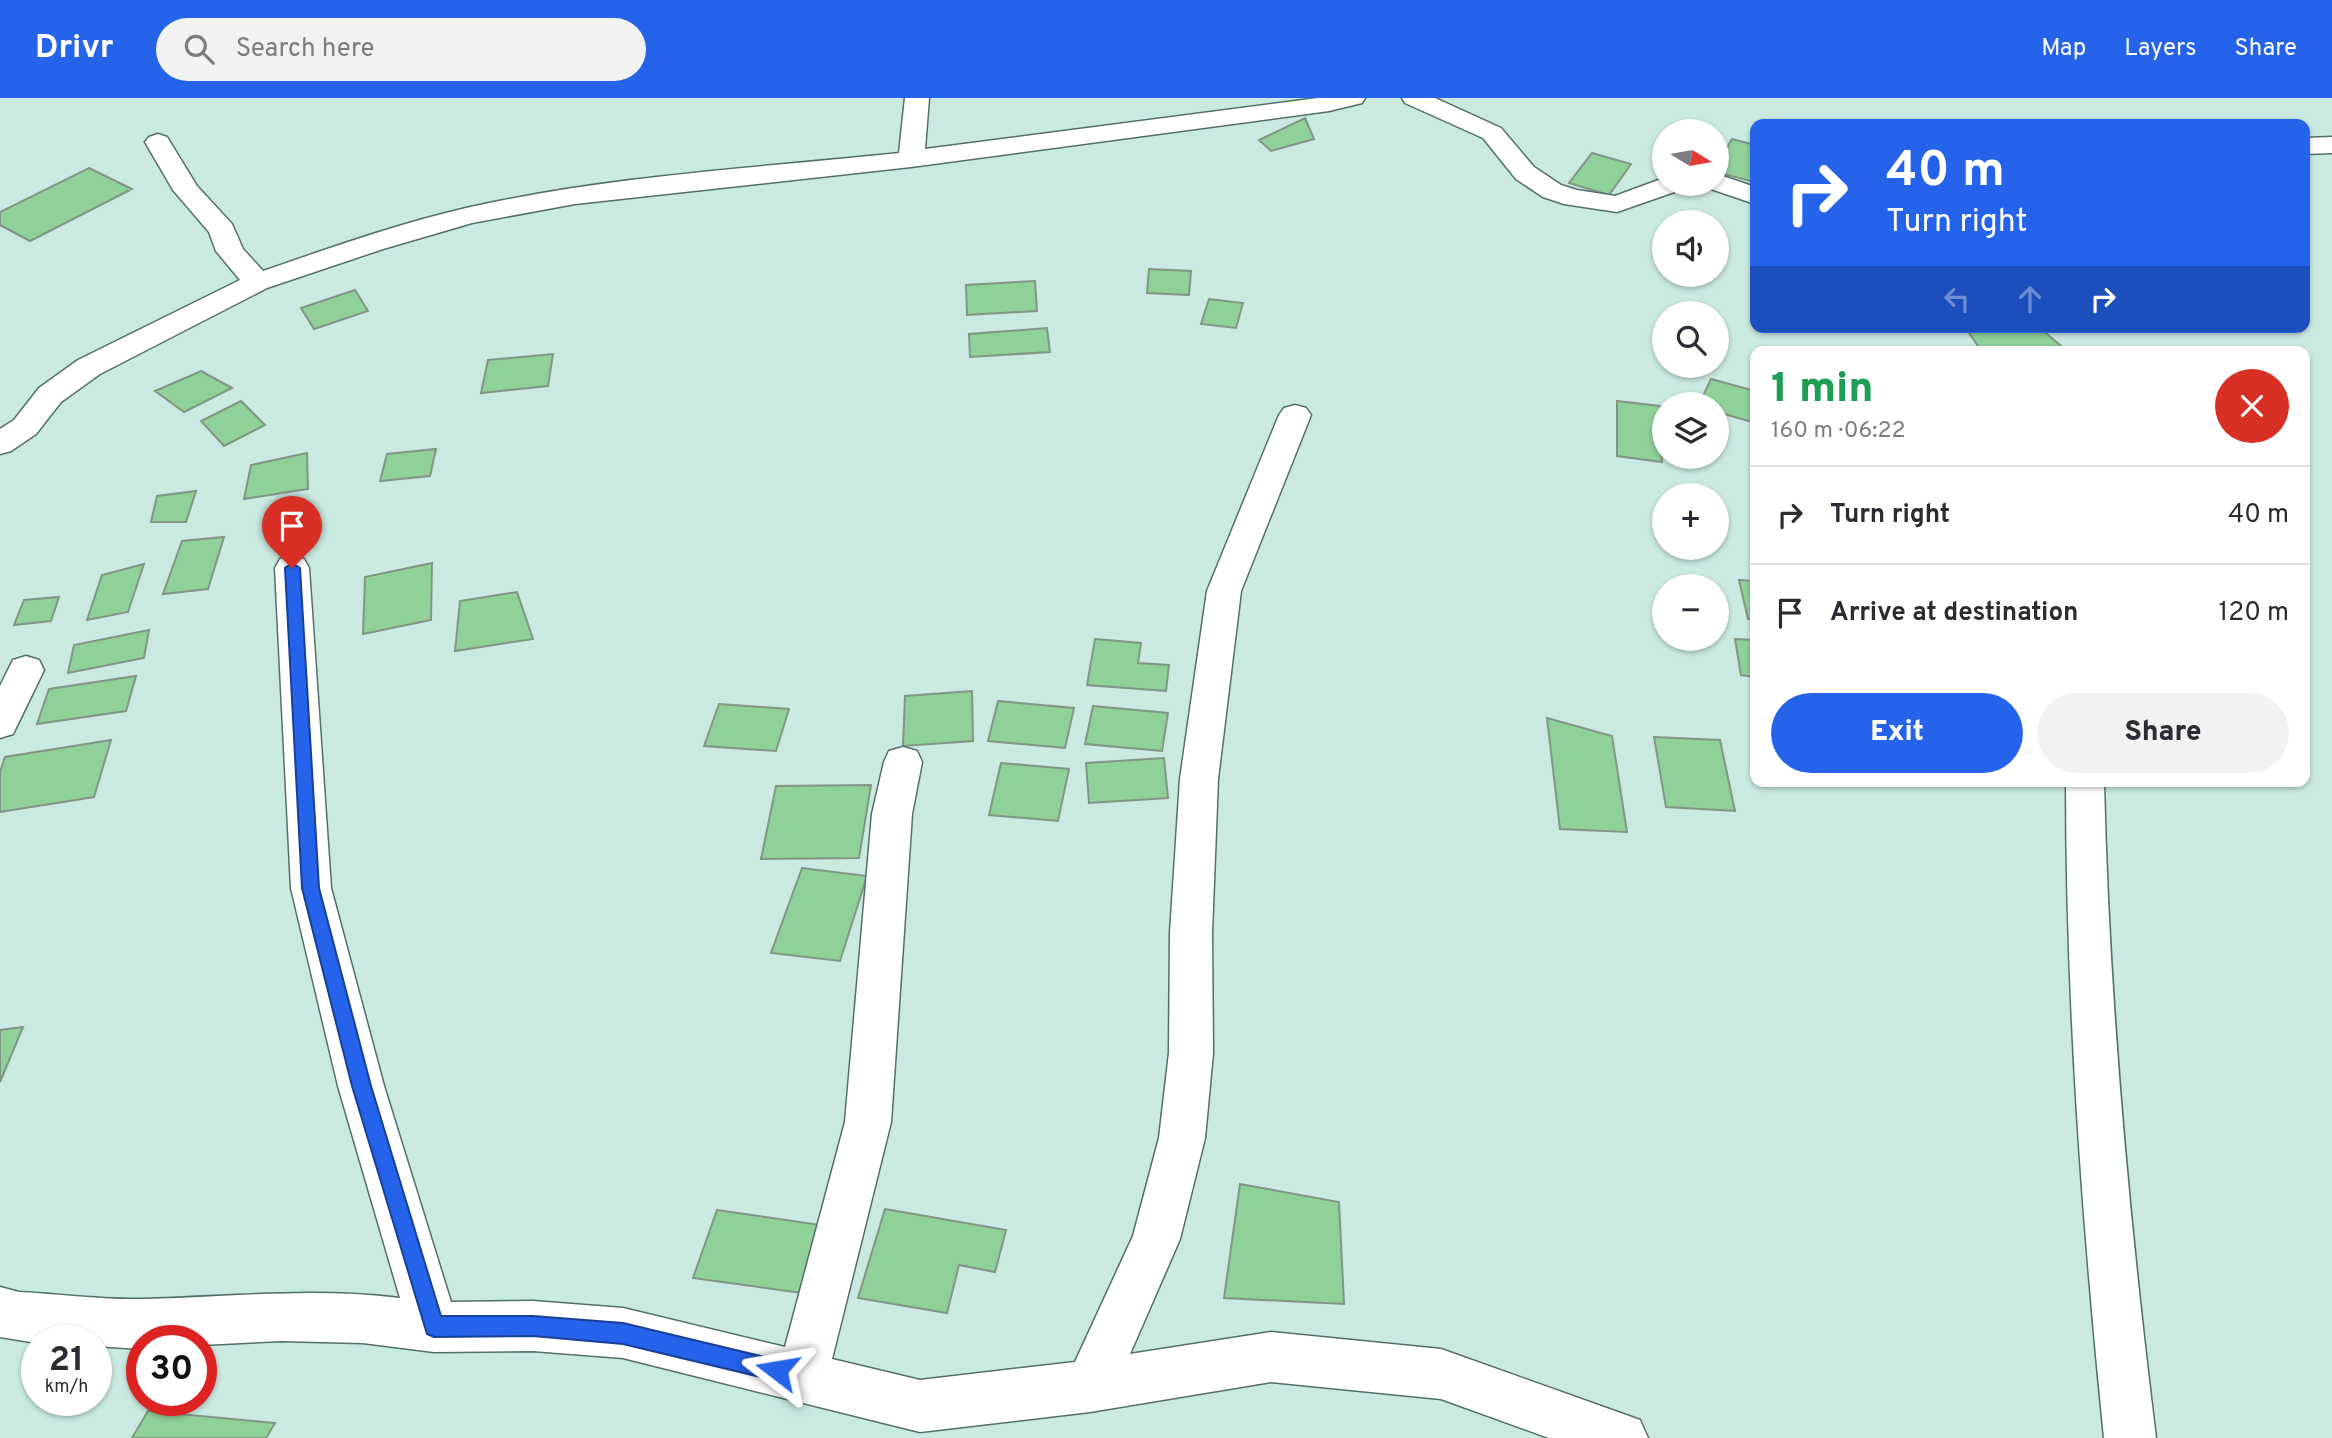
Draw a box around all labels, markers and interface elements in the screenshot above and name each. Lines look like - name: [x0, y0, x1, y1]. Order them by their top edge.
- search box: [156, 18, 646, 81]
- text: Drivr: [35, 28, 114, 70]
- icon: search: [180, 30, 218, 68]
- text: Search here: [236, 33, 375, 66]
- text: Map: [2041, 34, 2086, 64]
- text: Layers: [2124, 34, 2196, 64]
- text: Share: [2234, 34, 2297, 64]
- north arrow: [1652, 119, 1729, 196]
- map controls: [1652, 119, 1729, 651]
- text: 40 m: [1886, 142, 2005, 204]
- icon: right: [1771, 147, 1862, 238]
- text: Turn right: [1886, 203, 2028, 243]
- button: sound: [1652, 210, 1729, 287]
- icon: left: [1938, 280, 1976, 318]
- icon: ahead: [2011, 280, 2049, 318]
- icon: right: [2084, 280, 2122, 318]
- button: search: [1652, 301, 1729, 378]
- text: 1 min: [1771, 364, 1874, 417]
- button: close: [2215, 369, 2289, 443]
- button: layers: [1652, 392, 1729, 469]
- text: 160 m · 06:22: [1771, 417, 1906, 446]
- button: +: [1652, 483, 1729, 560]
- pin: [262, 496, 322, 568]
- icon: right: [1771, 496, 1809, 534]
- text: Turn right: [1830, 499, 1950, 532]
- text: 40 m: [2228, 499, 2289, 532]
- icon: arrive: [273, 507, 311, 545]
- button: −: [1652, 574, 1729, 651]
- icon: arrive: [1771, 594, 1809, 632]
- text: Arrive at destination: [1830, 597, 2078, 630]
- text: 120 m: [2219, 597, 2289, 630]
- button: Exit: [1771, 693, 2023, 773]
- button: Share: [2037, 693, 2289, 773]
- speed limit sign: 30: [126, 1325, 217, 1416]
- position arrow: [740, 1333, 814, 1407]
- text: 21: [49, 1339, 84, 1383]
- text: km/h: [45, 1376, 88, 1399]

